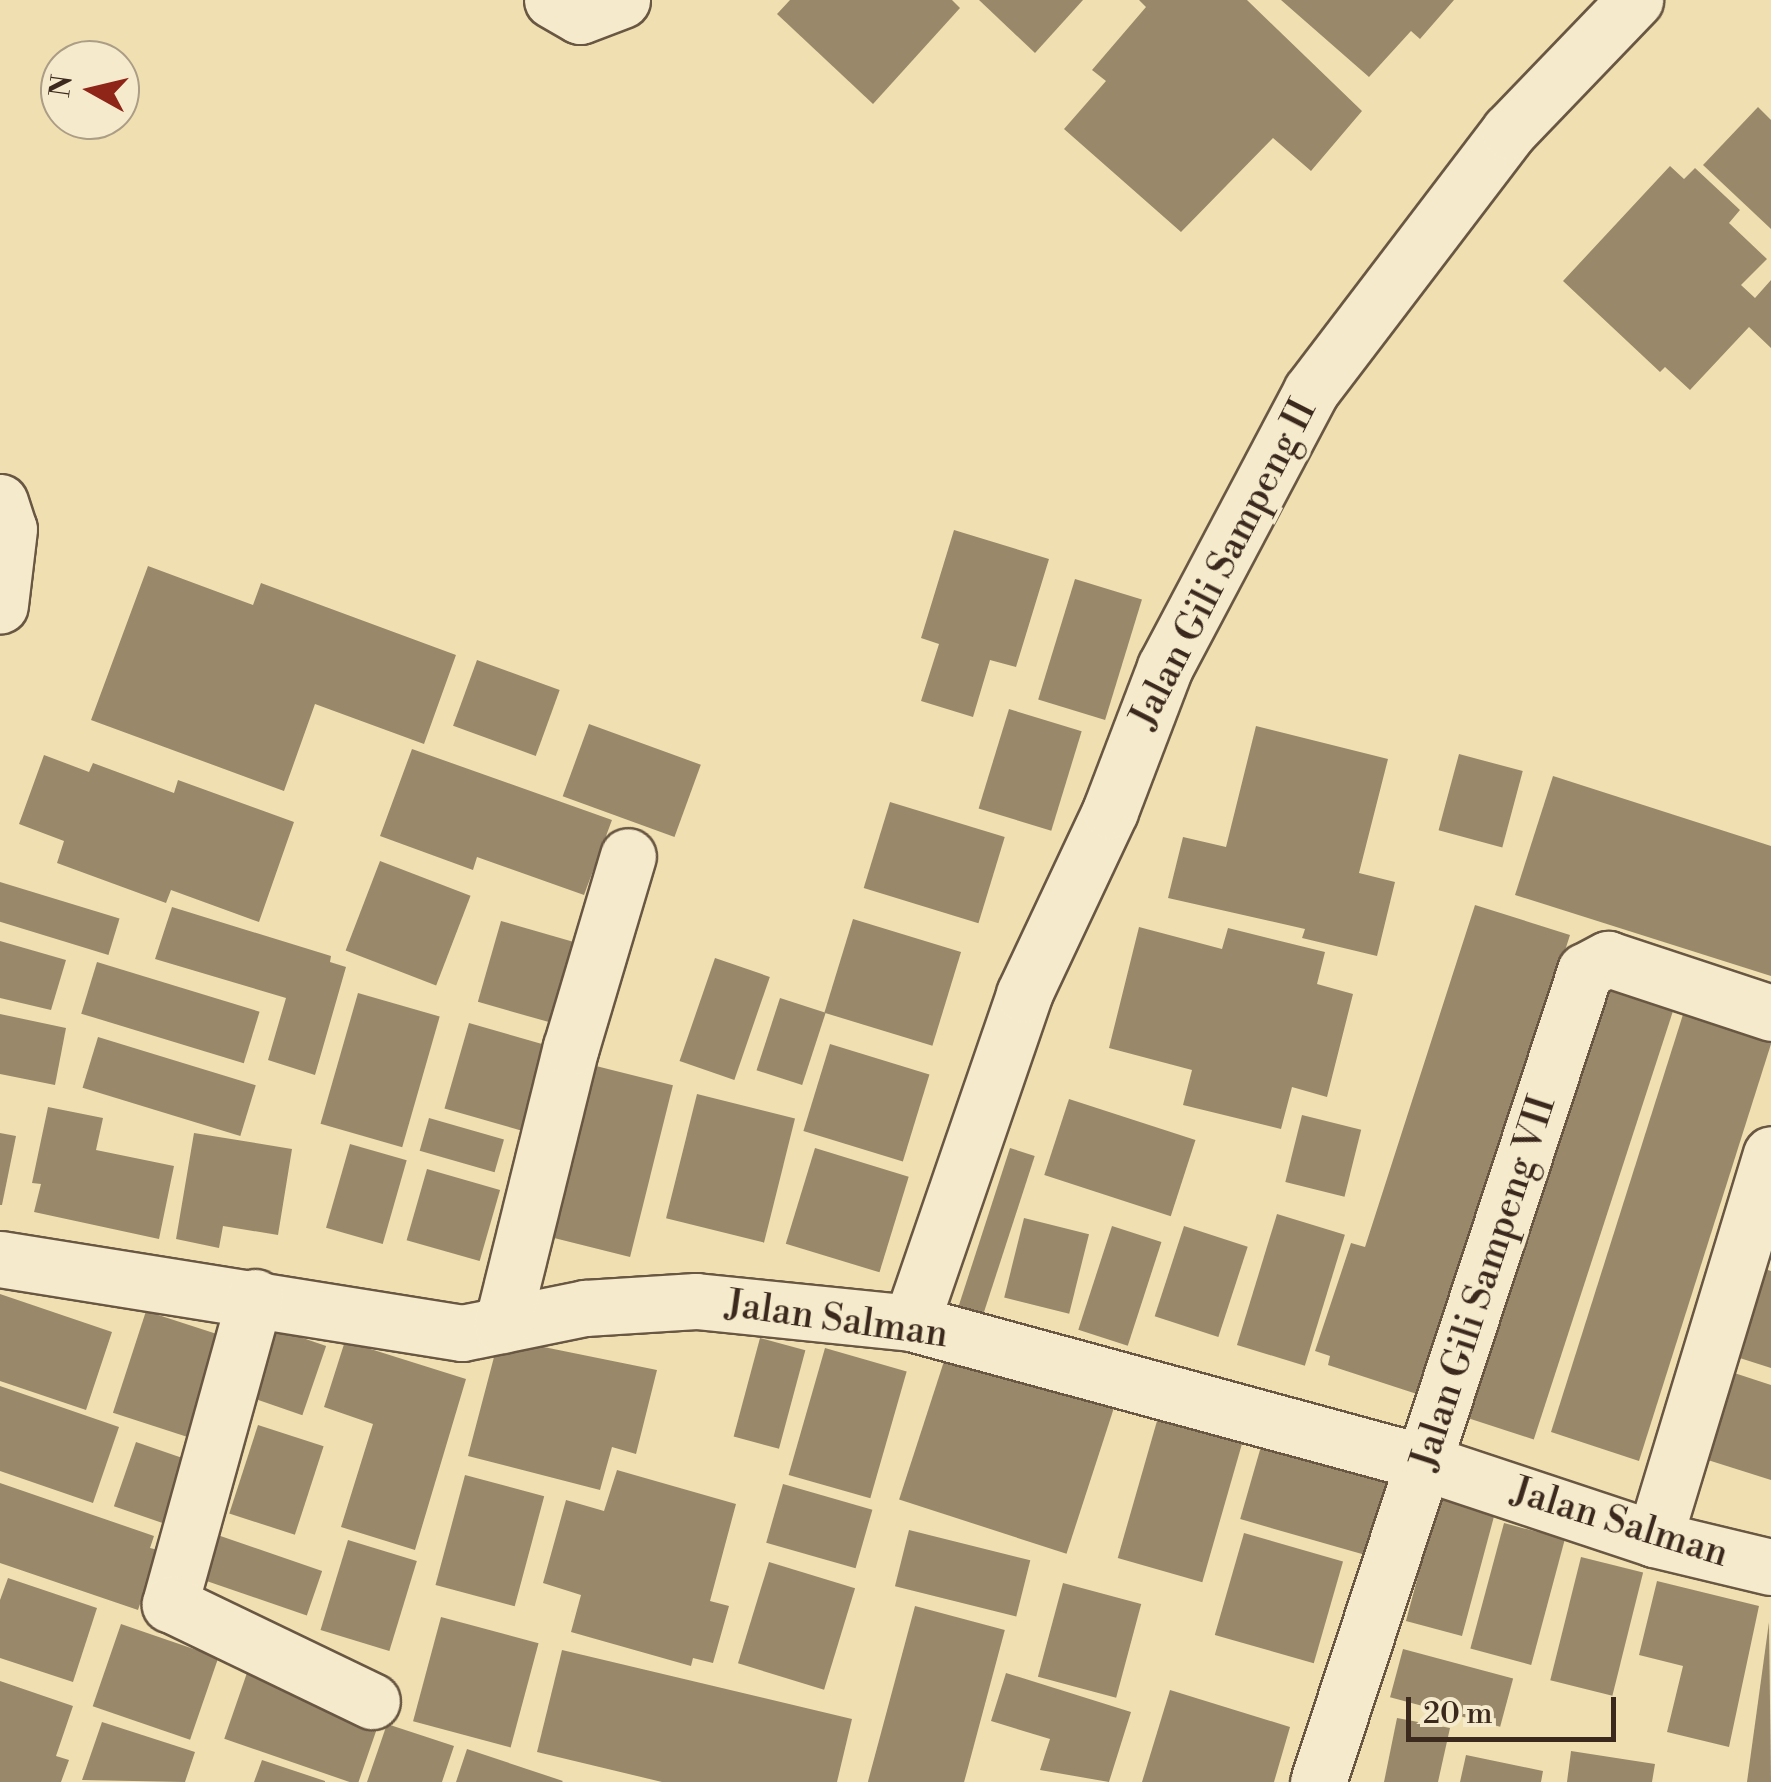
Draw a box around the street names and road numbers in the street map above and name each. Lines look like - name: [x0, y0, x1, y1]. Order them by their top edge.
- street label: Jalan Gili Sampeng II: [1121, 392, 1327, 736]
- street label: Jalan Gili Sampeng VII: [1402, 1091, 1566, 1475]
- street label: Jalan Salman: [723, 1282, 951, 1358]
- street label: Jalan Salman: [1506, 1468, 1734, 1578]

